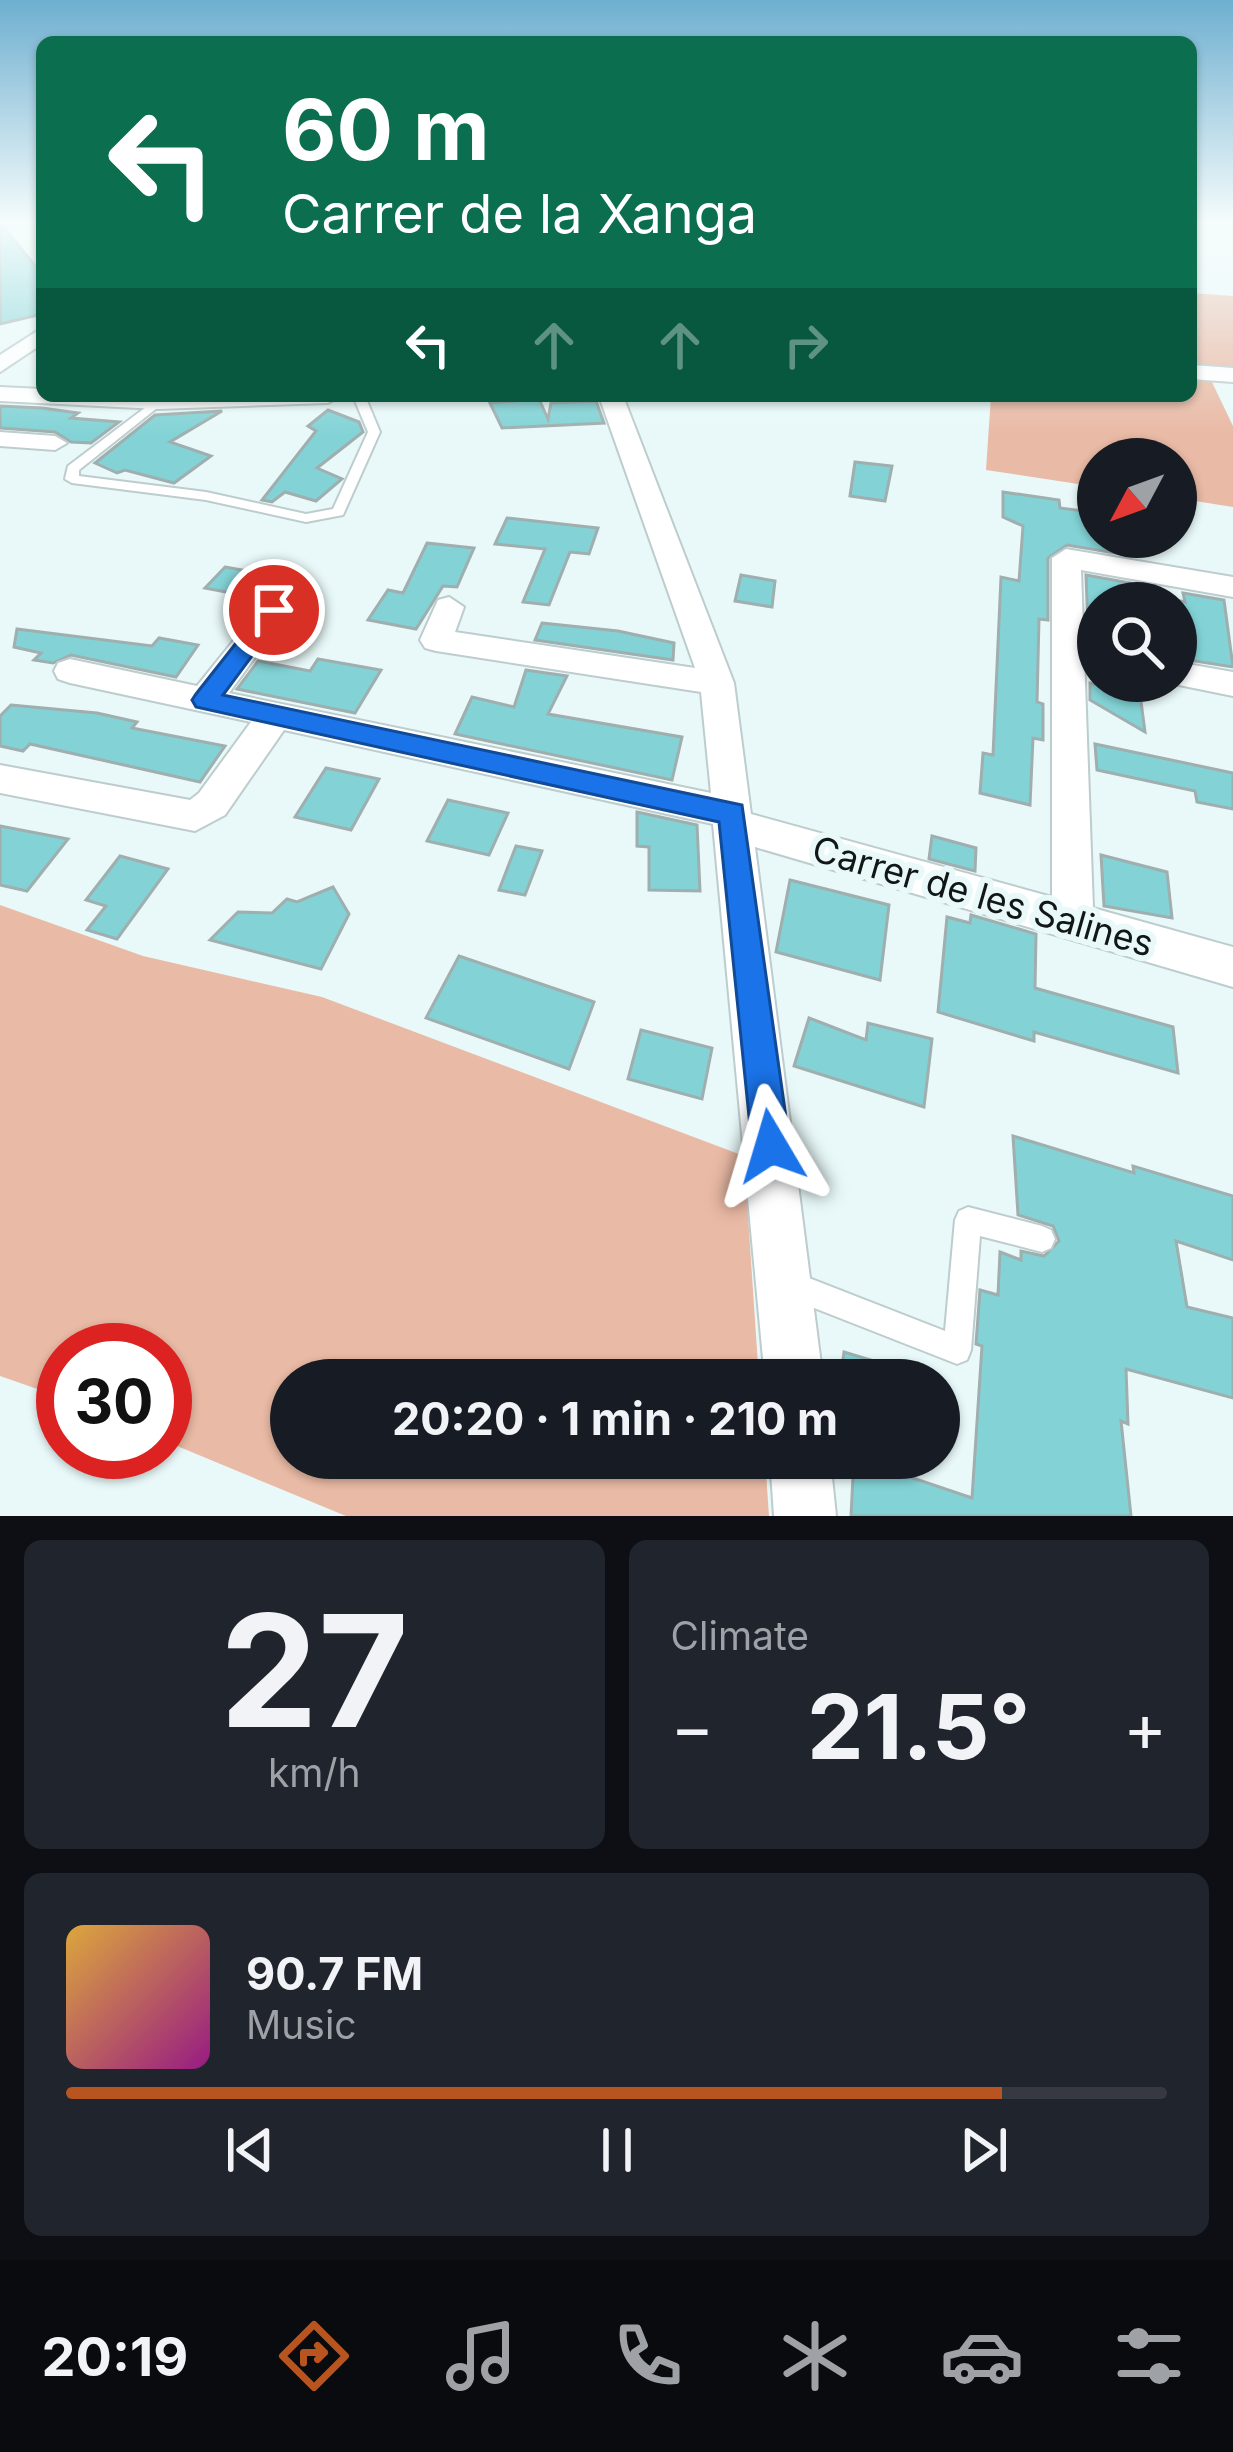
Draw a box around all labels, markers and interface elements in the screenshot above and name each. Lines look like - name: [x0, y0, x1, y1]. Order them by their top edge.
- text: 60 m: [282, 79, 490, 180]
- icon: left: [84, 84, 240, 240]
- text: Carrer de la Xanga: [282, 181, 757, 246]
- icon: left: [395, 312, 461, 378]
- icon: ahead: [521, 312, 587, 378]
- icon: ahead: [647, 312, 713, 378]
- icon: right: [773, 312, 839, 378]
- north arrow: [1077, 438, 1197, 558]
- map controls: [1077, 438, 1197, 702]
- pin: [223, 559, 325, 661]
- icon: arrive: [241, 577, 307, 643]
- button: search: [1077, 582, 1197, 702]
- street label: Carrer de les Salines: [808, 826, 1158, 966]
- position arrow: [708, 1083, 834, 1209]
- speed limit sign: 30: [36, 1323, 192, 1479]
- text: 20:20 · 1 min · 210 m: [392, 1391, 838, 1446]
- text: 27: [220, 1576, 409, 1765]
- text: Climate: [671, 1612, 809, 1659]
- text: 21.5°: [807, 1672, 1030, 1781]
- text: −: [671, 1687, 714, 1767]
- text: +: [1123, 1687, 1167, 1767]
- text: km/h: [268, 1749, 361, 1796]
- text: 90.7 FM: [246, 1946, 423, 2001]
- text: Music: [246, 2001, 357, 2048]
- icon: previous: [217, 2117, 283, 2183]
- icon: pause: [584, 2117, 650, 2183]
- icon: next: [951, 2117, 1017, 2183]
- icon: directions: [272, 2314, 356, 2398]
- icon: music: [439, 2314, 523, 2398]
- icon: phone: [606, 2314, 690, 2398]
- icon: climate: [773, 2314, 857, 2398]
- icon: car: [940, 2314, 1024, 2398]
- icon: filters: [1107, 2314, 1191, 2398]
- text: 20:19: [42, 2324, 188, 2389]

